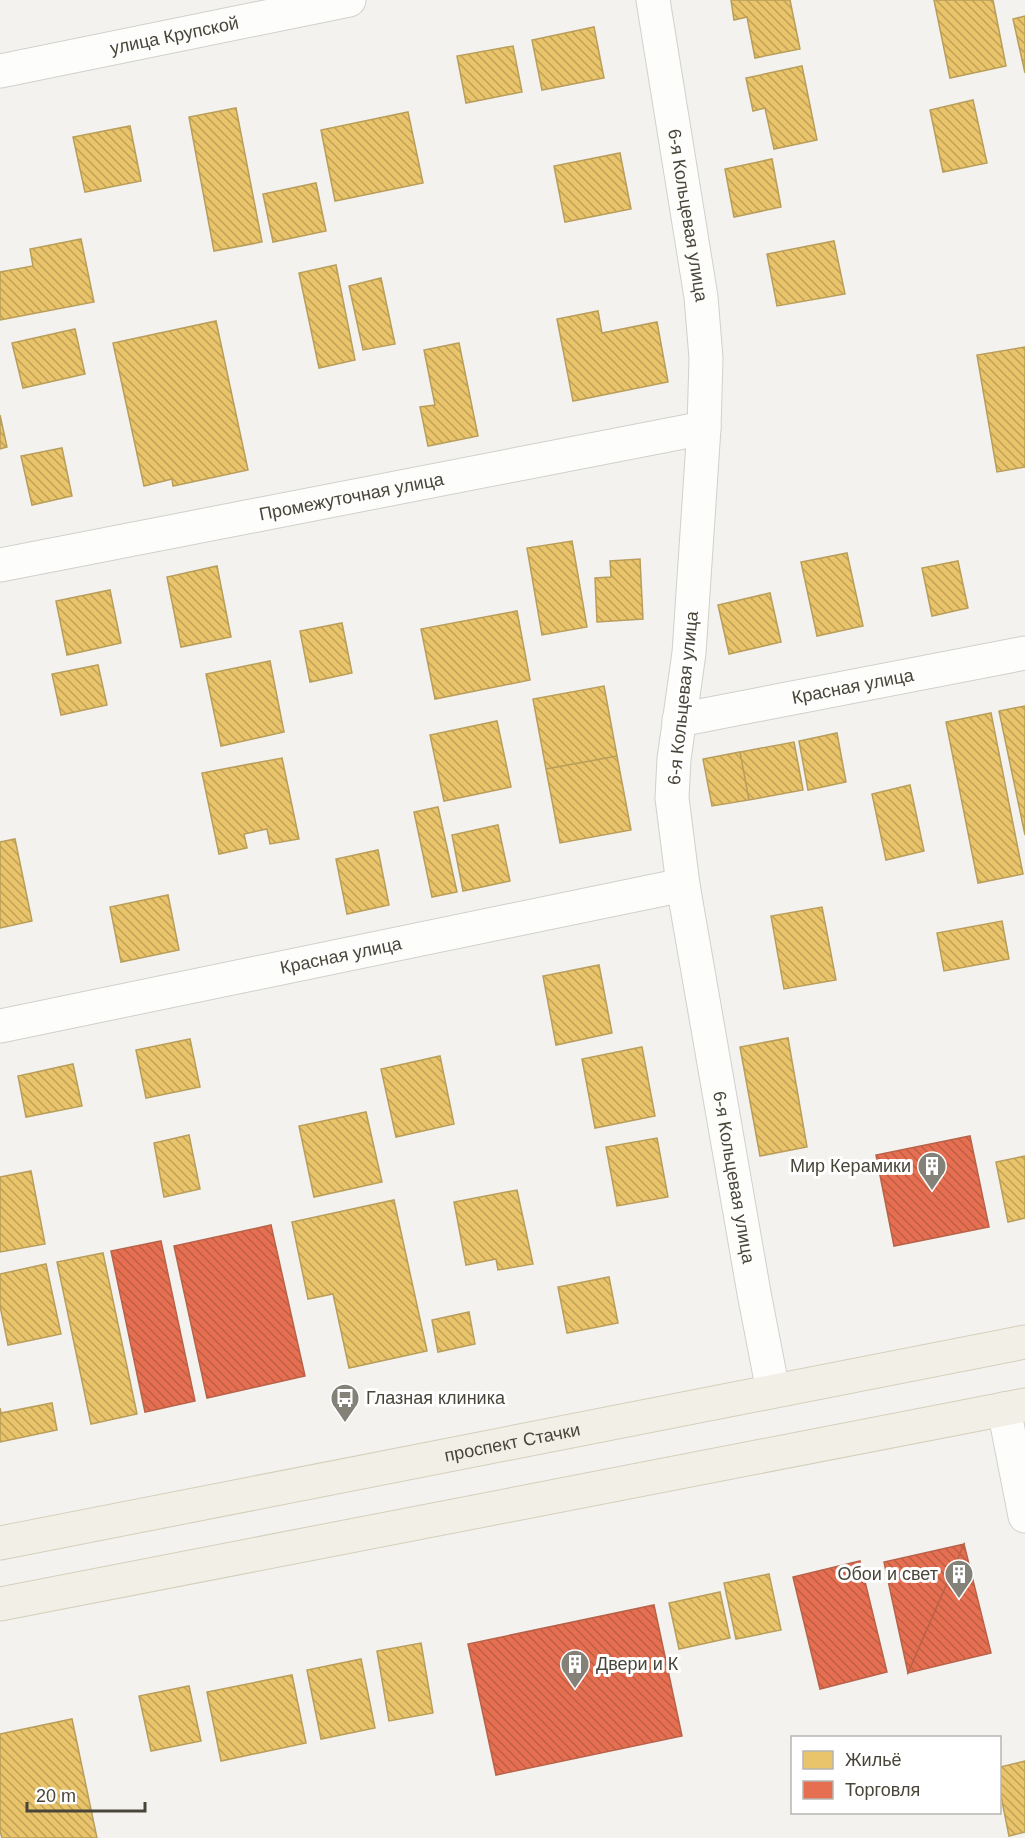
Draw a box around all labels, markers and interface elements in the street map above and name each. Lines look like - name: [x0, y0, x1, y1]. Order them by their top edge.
- street label: улица Крупской: [108, 13, 240, 58]
- street label: 6-я Кольцевая улица: [664, 127, 712, 304]
- street label: Промежуточная улица: [257, 469, 446, 524]
- street label: 6-я Кольцевая улица: [664, 609, 702, 786]
- street label: Красная улица: [790, 665, 916, 708]
- street label: Красная улица: [278, 933, 404, 978]
- street label: 6-я Кольцевая улица: [709, 1089, 759, 1266]
- building icon: Мир Керамики: [916, 1150, 948, 1192]
- place label: Мир Керамики: [790, 1156, 911, 1176]
- bus stop icon: Глазная клиника: [329, 1382, 361, 1424]
- place label: Глазная клиника: [366, 1388, 506, 1408]
- street label: проспект Стачки: [443, 1419, 582, 1466]
- building icon: Обои и свет: [943, 1558, 975, 1600]
- place label: Обои и свет: [838, 1564, 938, 1584]
- building icon: Двери и К: [559, 1648, 591, 1690]
- place label: Двери и К: [596, 1654, 679, 1674]
- legend: [791, 1736, 1001, 1814]
- text: Жильё: [845, 1750, 902, 1770]
- scale bar: [27, 1775, 146, 1813]
- text: Торговля: [845, 1780, 920, 1800]
- text: 20 m: [36, 1786, 76, 1806]

